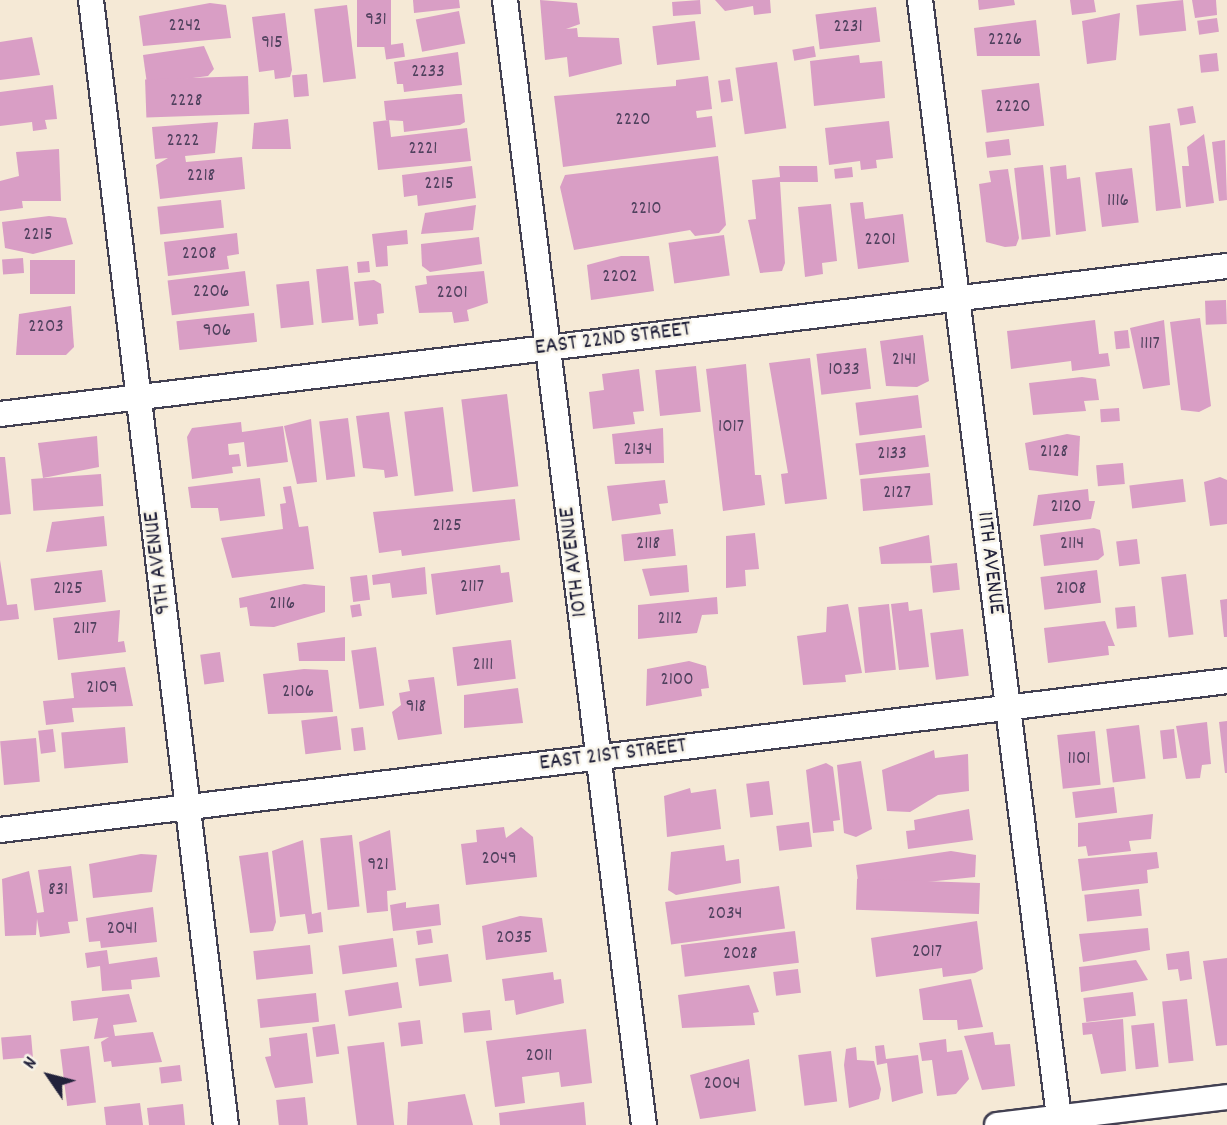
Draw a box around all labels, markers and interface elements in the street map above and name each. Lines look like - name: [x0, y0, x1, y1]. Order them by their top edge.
- house number: 931: [365, 10, 387, 32]
- house number: 2242: [169, 16, 201, 38]
- house number: 2231: [833, 17, 863, 39]
- house number: 2226: [988, 30, 1022, 52]
- house number: 915: [261, 33, 283, 55]
- house number: 2233: [411, 62, 445, 84]
- house number: 2228: [170, 91, 202, 113]
- house number: 2220: [995, 97, 1031, 119]
- house number: 2220: [615, 110, 651, 132]
- house number: 2222: [166, 131, 200, 153]
- house number: 2221: [408, 139, 438, 161]
- house number: 2218: [187, 166, 215, 188]
- house number: 2215: [424, 174, 454, 196]
- house number: 1116: [1107, 191, 1129, 213]
- house number: 2210: [630, 199, 662, 221]
- house number: 2215: [23, 225, 53, 247]
- house number: 2201: [864, 230, 896, 252]
- house number: 2208: [182, 244, 216, 266]
- house number: 2202: [602, 267, 638, 289]
- house number: 2206: [193, 282, 229, 304]
- house number: 2201: [436, 283, 468, 305]
- house number: 2203: [28, 317, 64, 339]
- street label: EAST 22ND STREET: [533, 317, 693, 363]
- house number: 906: [203, 321, 231, 343]
- house number: 1117: [1140, 334, 1160, 356]
- house number: 2141: [892, 350, 916, 372]
- house number: 1033: [828, 360, 860, 382]
- house number: 1017: [718, 417, 744, 439]
- house number: 2134: [624, 440, 652, 462]
- house number: 2128: [1040, 442, 1068, 464]
- house number: 2133: [877, 444, 907, 466]
- house number: 2127: [883, 483, 911, 505]
- house number: 2120: [1050, 497, 1082, 519]
- street label: 10TH AVENUE: [555, 505, 595, 619]
- street label: 9TH AVENUE: [139, 510, 179, 616]
- street label: 11TH AVENUE: [969, 510, 1009, 616]
- house number: 2125: [432, 516, 462, 538]
- house number: 2118: [636, 534, 660, 556]
- house number: 2114: [1060, 534, 1084, 556]
- house number: 2117: [460, 577, 484, 599]
- house number: 2125: [53, 579, 83, 601]
- house number: 2108: [1056, 579, 1086, 601]
- house number: 2116: [269, 594, 295, 616]
- house number: 2112: [658, 609, 682, 631]
- house number: 2117: [73, 619, 97, 641]
- house number: 2111: [473, 655, 493, 677]
- house number: 2100: [660, 670, 694, 692]
- house number: 2109: [86, 678, 118, 700]
- house number: 2106: [282, 682, 314, 704]
- house number: 918: [406, 697, 426, 719]
- street label: EAST 21ST STREET: [538, 733, 688, 779]
- house number: 1101: [1068, 749, 1090, 771]
- house number: 2049: [481, 849, 517, 871]
- house number: 921: [367, 855, 389, 877]
- house number: 831: [48, 880, 68, 902]
- house number: 2034: [708, 904, 742, 926]
- house number: 2041: [107, 919, 137, 941]
- house number: 2035: [496, 928, 532, 950]
- house number: 2017: [912, 942, 942, 964]
- house number: 2028: [723, 944, 757, 966]
- north arrow: [14, 1041, 84, 1111]
- house number: 2011: [526, 1046, 552, 1068]
- text: N: [18, 1052, 45, 1075]
- house number: 2004: [704, 1074, 740, 1096]

